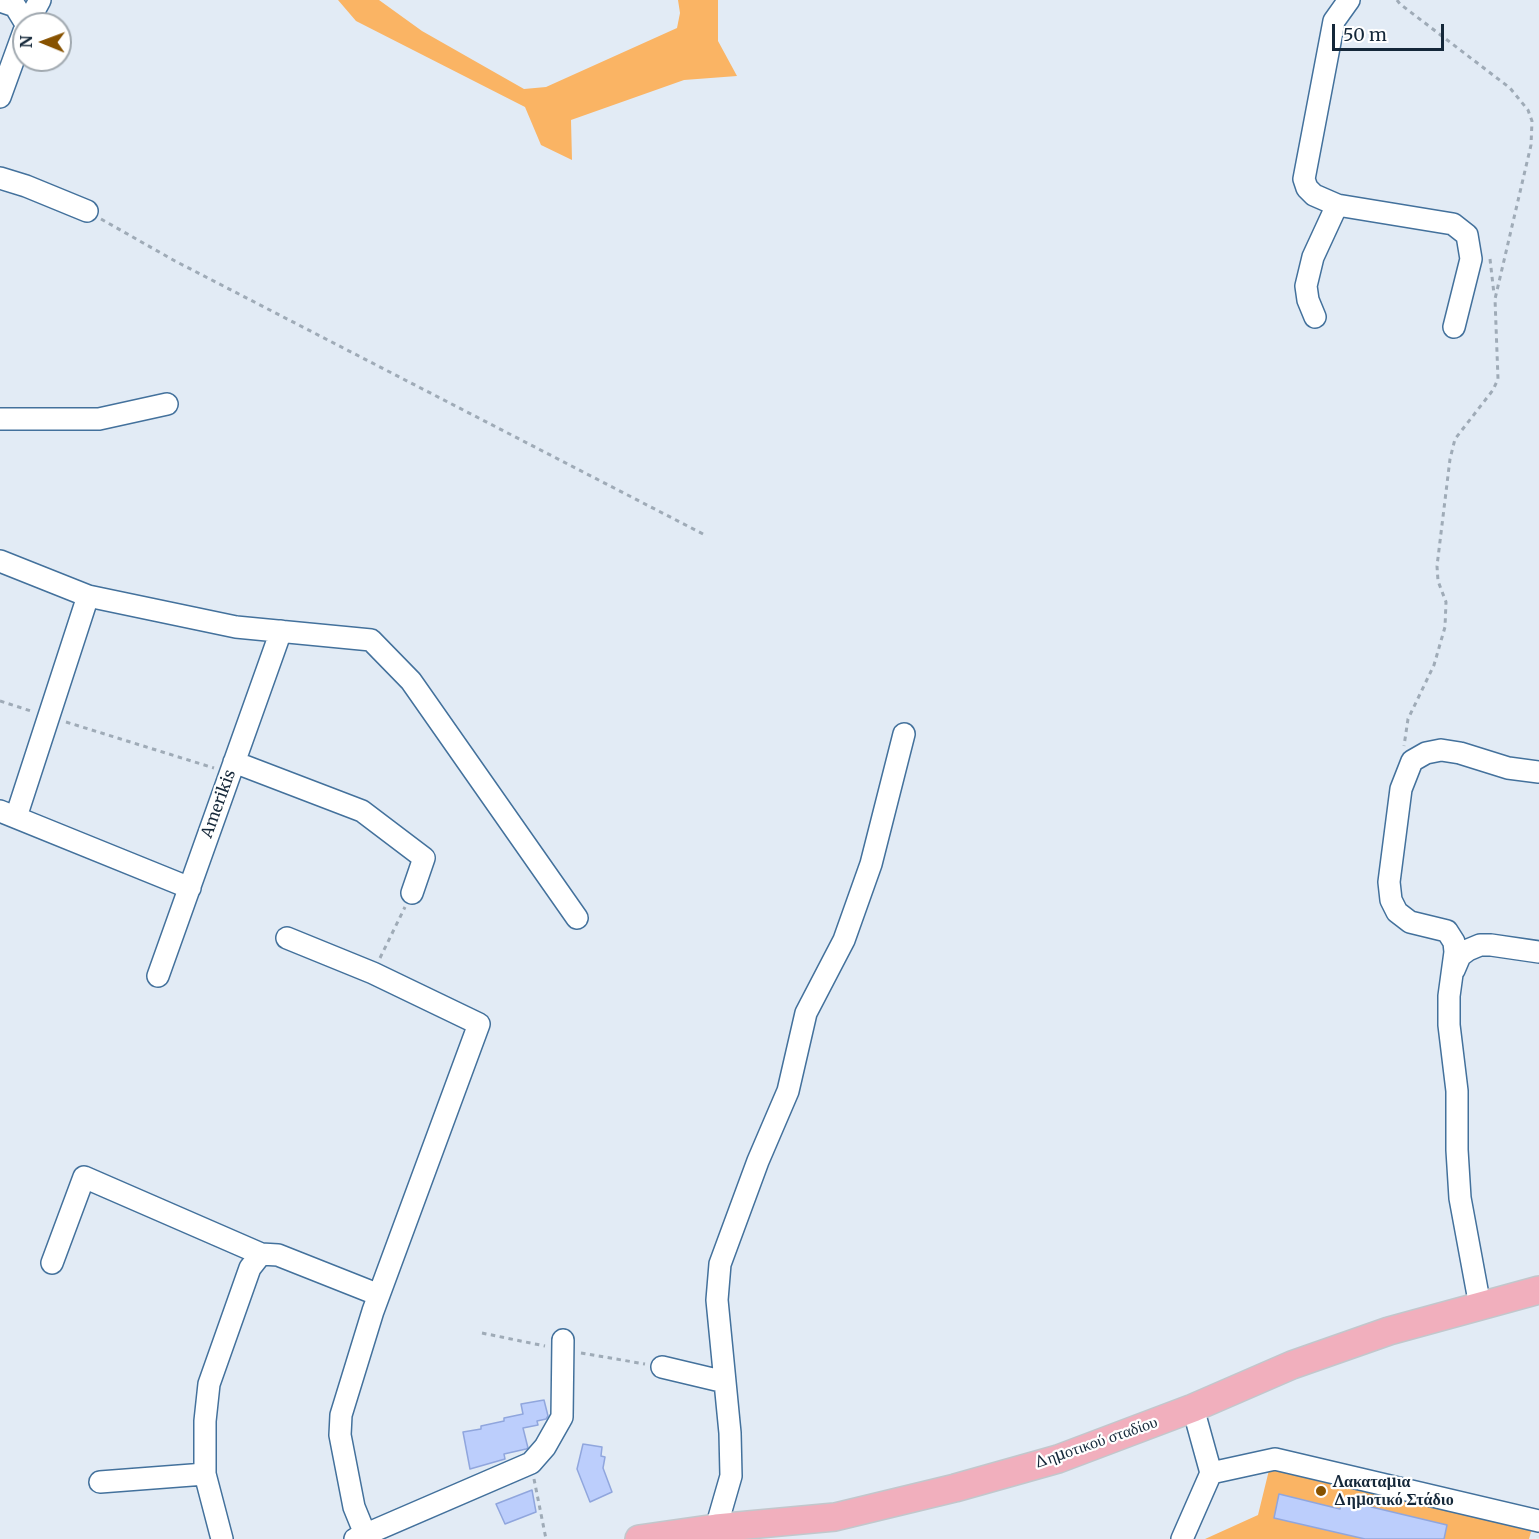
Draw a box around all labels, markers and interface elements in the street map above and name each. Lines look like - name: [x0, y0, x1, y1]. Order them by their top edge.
- north arrow: [12, 12, 72, 72]
- scale bar: [1335, 12, 1448, 50]
- text: 50 m: [1343, 23, 1387, 46]
- text: N: [16, 35, 36, 48]
- street label: Amerikis: [198, 767, 240, 841]
- street label: Δημοτικού σταδίου: [1032, 1413, 1160, 1473]
- place label: Λακαταμια Δημοτικό Στάδιο: [1333, 1472, 1454, 1510]
- marker: Λακαταμια Δημοτικό Στάδιο: [1314, 1484, 1328, 1498]

